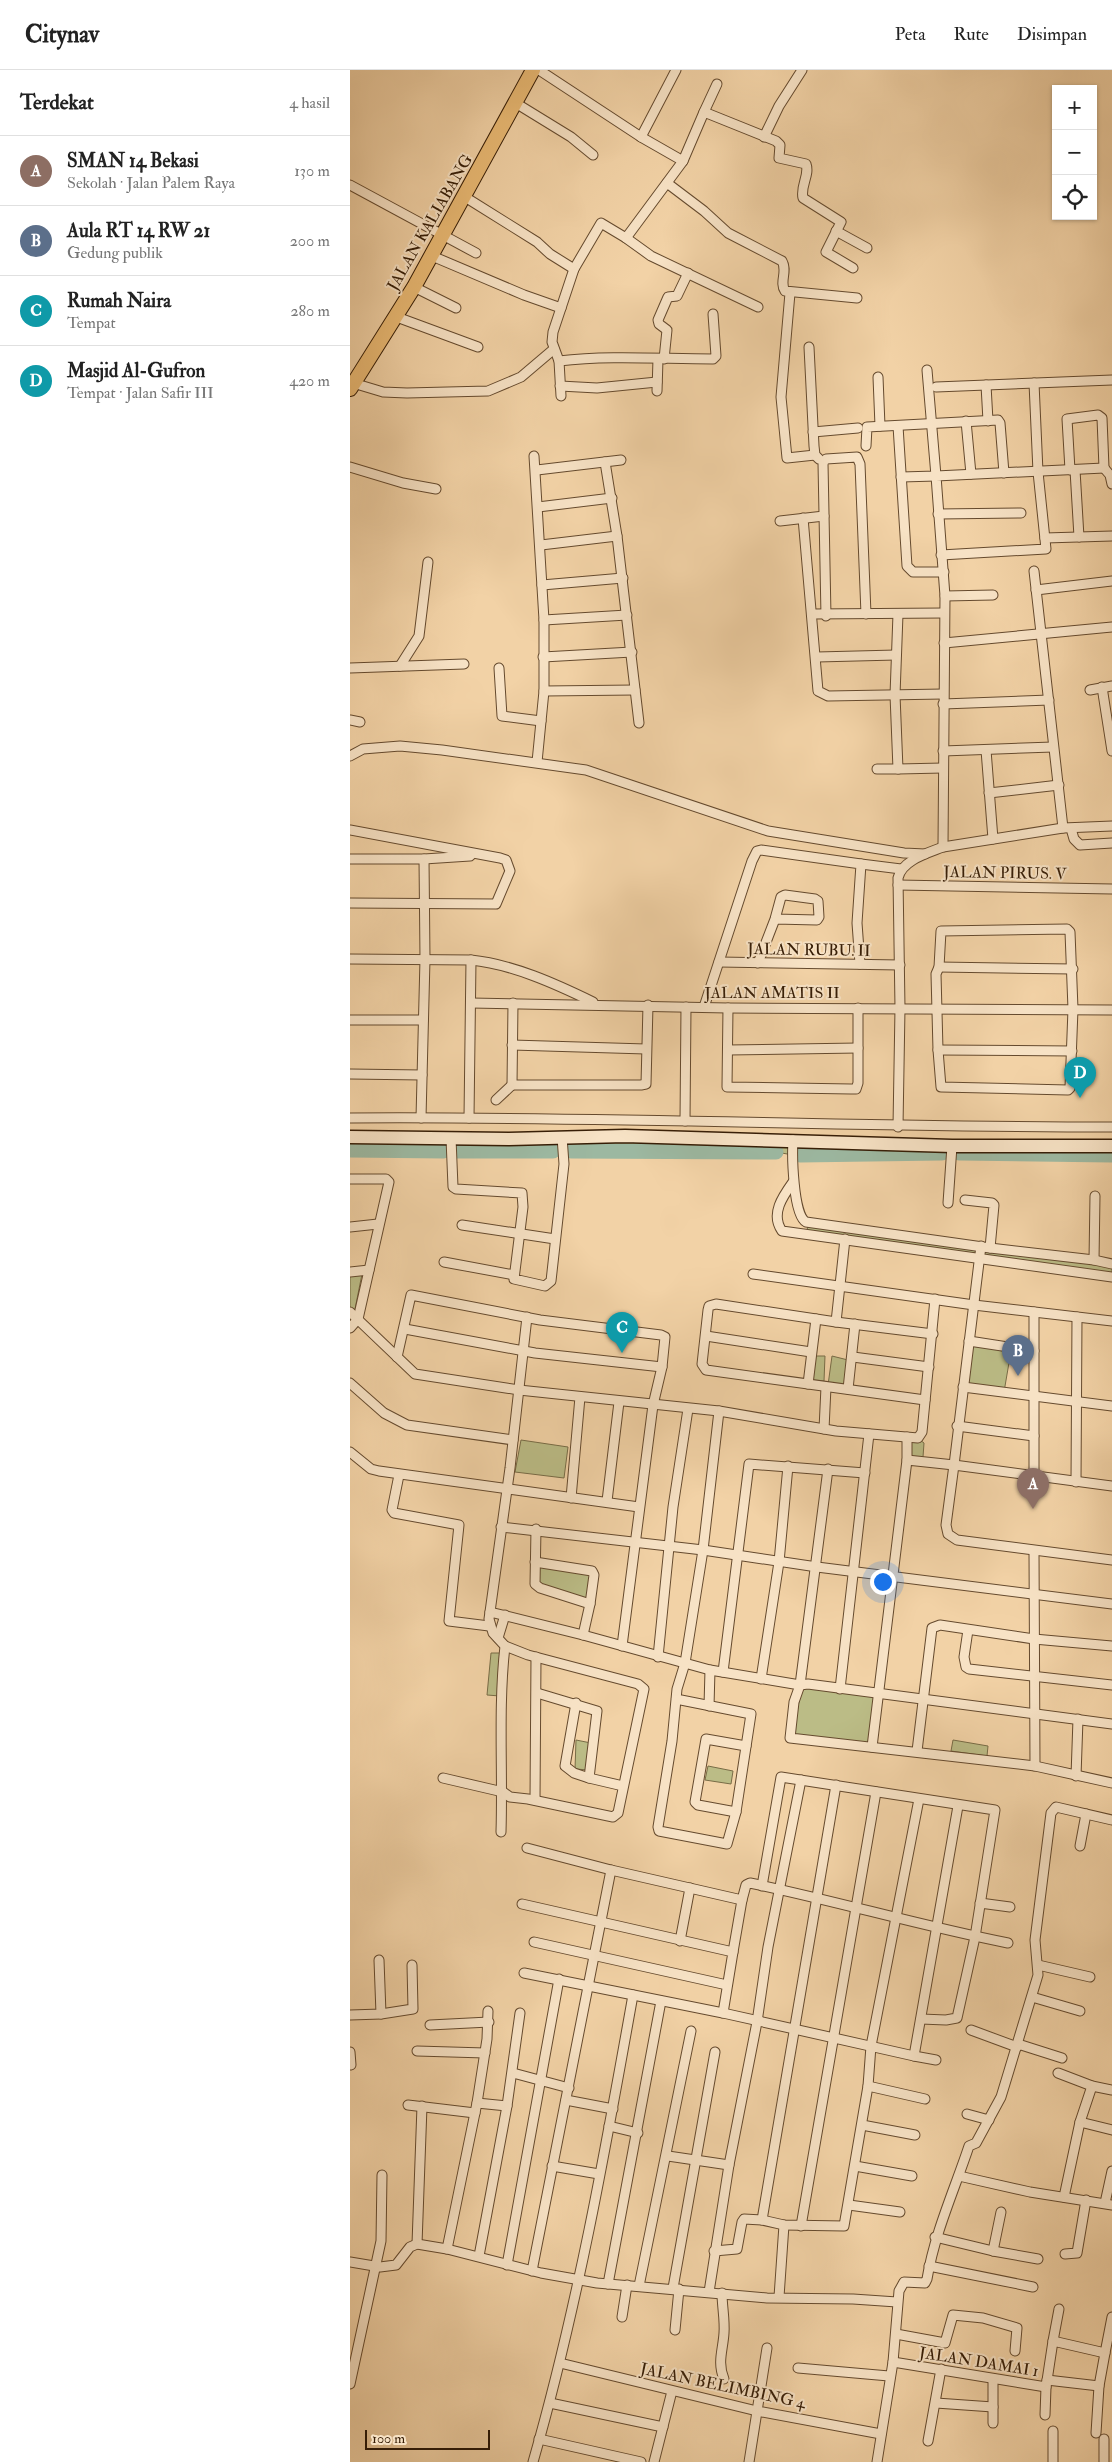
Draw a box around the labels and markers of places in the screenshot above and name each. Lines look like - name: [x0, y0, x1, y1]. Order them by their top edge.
- pin: D: [1064, 1057, 1096, 1098]
- pin: C: [606, 1312, 638, 1353]
- pin: B: [1002, 1335, 1034, 1376]
- pin: A: [1017, 1468, 1049, 1509]

